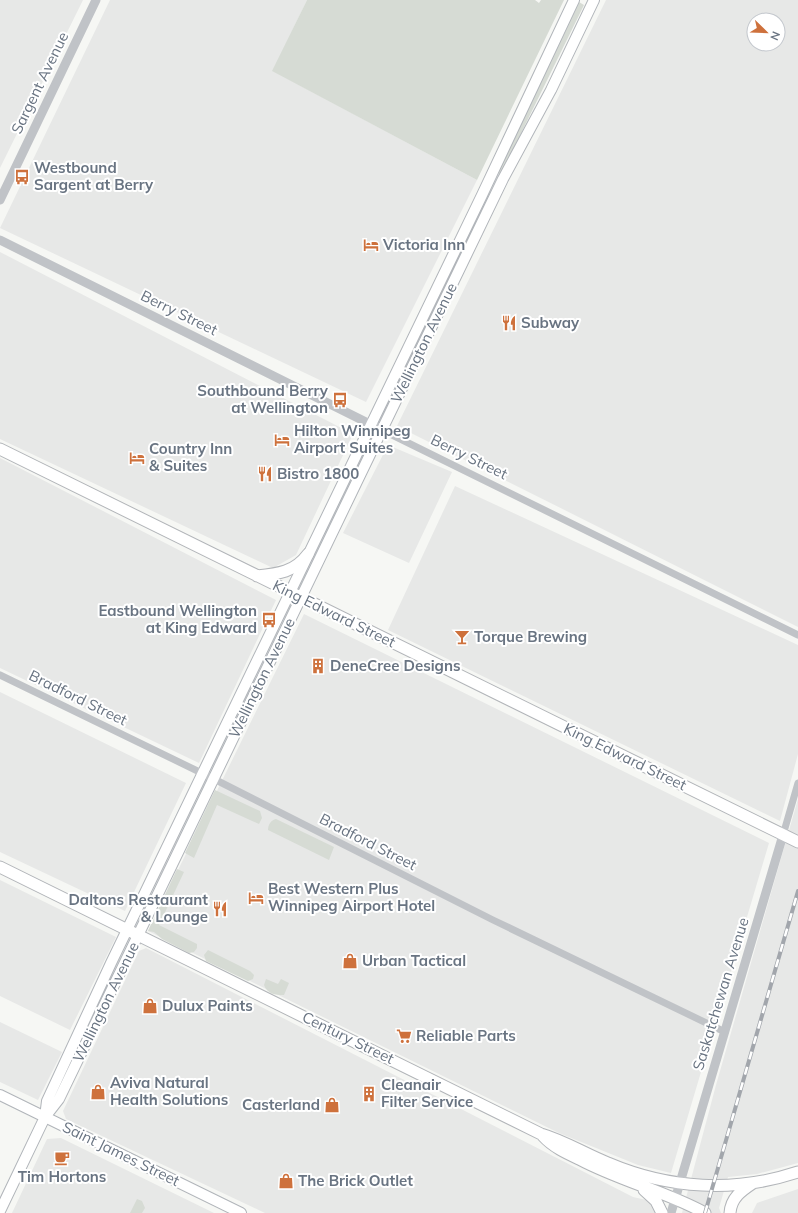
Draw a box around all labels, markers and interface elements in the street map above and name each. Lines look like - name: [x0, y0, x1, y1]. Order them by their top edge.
- north arrow: [746, 12, 786, 52]
- street label: Sargent Avenue: [7, 29, 72, 137]
- text: N: [767, 29, 783, 42]
- place label: Westbound Sargent at Berry: [34, 158, 154, 194]
- bus stop icon: Westbound Sargent at Berry: [13, 168, 31, 186]
- place label: Victoria Inn: [382, 235, 465, 254]
- hotel icon: Victoria Inn: [362, 236, 380, 254]
- street label: Wellington Avenue: [386, 280, 461, 406]
- street label: Berry Street: [138, 286, 221, 339]
- place label: Subway: [521, 313, 580, 332]
- restaurant icon: Subway: [500, 314, 518, 332]
- place label: Southbound Berry at Wellington: [197, 381, 329, 417]
- bus stop icon: Southbound Berry at Wellington: [331, 391, 349, 409]
- place label: Hilton Winnipeg Airport Suites: [294, 421, 411, 457]
- street label: Berry Street: [428, 430, 511, 483]
- hotel icon: Hilton Winnipeg Airport Suites: [273, 431, 291, 449]
- place label: Country Inn & Suites: [149, 439, 232, 475]
- hotel icon: Country Inn & Suites: [128, 449, 146, 467]
- place label: Bistro 1800: [277, 464, 359, 483]
- restaurant icon: Bistro 1800: [256, 465, 274, 483]
- street label: King Edward Street: [270, 576, 399, 652]
- place label: Eastbound Wellington at King Edward: [98, 601, 257, 637]
- bus stop icon: Eastbound Wellington at King Edward: [260, 611, 278, 629]
- street label: Wellington Avenue: [224, 615, 299, 741]
- place label: Torque Brewing: [474, 627, 587, 646]
- bar icon: Torque Brewing: [453, 628, 471, 646]
- place label: DeneCree Designs: [330, 656, 461, 675]
- building icon: DeneCree Designs: [309, 657, 327, 675]
- street label: Bradford Street: [26, 666, 130, 729]
- street label: King Edward Street: [561, 719, 690, 795]
- street label: Bradford Street: [316, 809, 420, 874]
- place label: Best Western Plus Winnipeg Airport Hotel: [268, 879, 435, 915]
- hotel icon: Best Western Plus Winnipeg Airport Hotel: [247, 889, 265, 907]
- place label: Daltons Restaurant & Lounge: [68, 890, 208, 926]
- restaurant icon: Daltons Restaurant & Lounge: [211, 900, 229, 918]
- street label: Saskatchewan Avenue: [688, 915, 753, 1073]
- street label: Wellington Avenue: [68, 939, 143, 1065]
- place label: Urban Tactical: [362, 951, 466, 970]
- shop icon: Urban Tactical: [341, 952, 359, 970]
- place label: Dulux Paints: [162, 996, 253, 1015]
- shop icon: Dulux Paints: [141, 997, 159, 1015]
- street label: Century Street: [299, 1007, 397, 1068]
- place label: Reliable Parts: [416, 1026, 516, 1045]
- supermarket icon: Reliable Parts: [395, 1027, 413, 1045]
- place label: Aviva Natural Health Solutions: [110, 1073, 228, 1109]
- place label: Cleanair Filter Service: [381, 1075, 473, 1111]
- shop icon: Aviva Natural Health Solutions: [89, 1083, 107, 1101]
- building icon: Cleanair Filter Service: [360, 1085, 378, 1103]
- place label: Casterland: [242, 1095, 320, 1114]
- shop icon: Casterland: [323, 1096, 341, 1114]
- street label: Saint James Street: [60, 1117, 183, 1190]
- cafe icon: Tim Hortons: [53, 1149, 71, 1167]
- place label: Tim Hortons: [18, 1167, 106, 1186]
- place label: The Brick Outlet: [298, 1171, 413, 1190]
- shop icon: The Brick Outlet: [277, 1172, 295, 1190]

